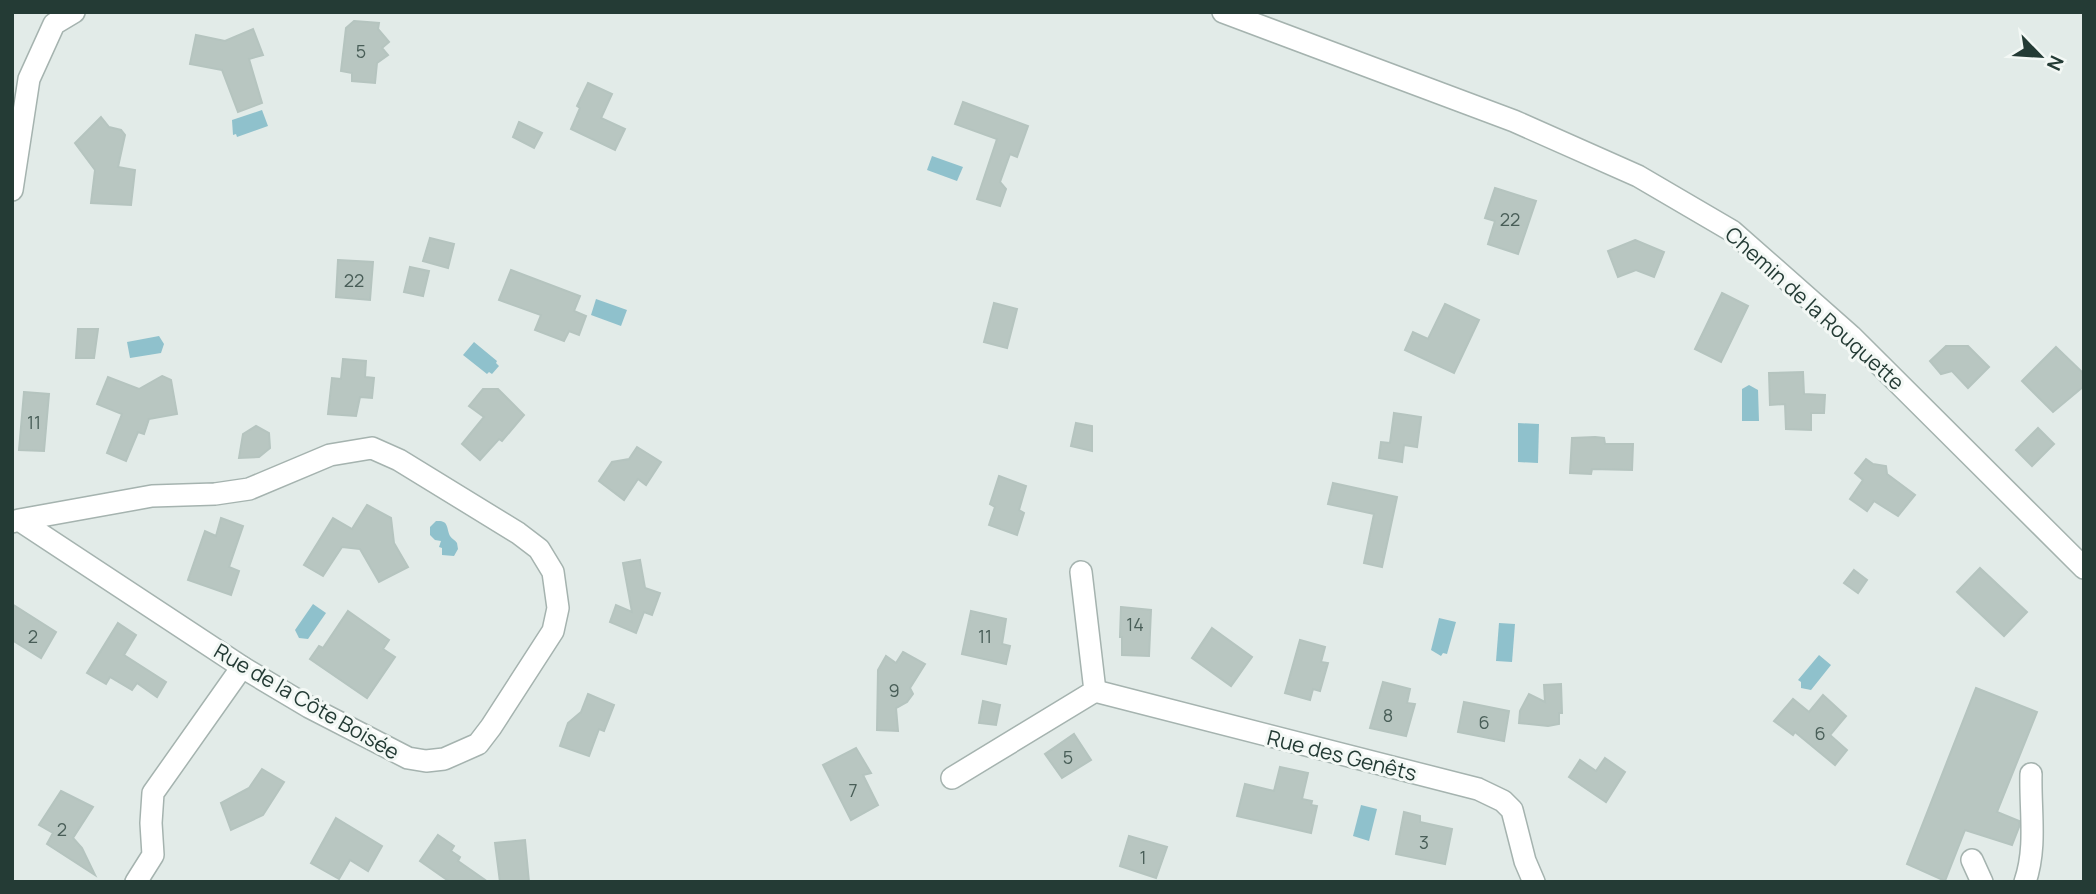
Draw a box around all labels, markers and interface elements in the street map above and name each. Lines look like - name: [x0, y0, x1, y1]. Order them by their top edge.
- north arrow: [2005, 21, 2075, 91]
- house number: 5: [356, 39, 366, 63]
- text: N: [2041, 52, 2070, 75]
- house number: 22: [1500, 207, 1520, 231]
- street label: Chemin de la Rouquette: [1720, 220, 1910, 396]
- house number: 22: [344, 268, 364, 292]
- house number: 11: [27, 410, 41, 434]
- house number: 14: [1126, 612, 1144, 636]
- house number: 2: [28, 624, 38, 648]
- house number: 11: [978, 624, 992, 648]
- street label: Rue de la Côte Boisée: [209, 636, 405, 766]
- house number: 9: [888, 678, 900, 702]
- house number: 8: [1383, 703, 1393, 727]
- house number: 6: [1478, 710, 1490, 734]
- house number: 6: [1814, 721, 1826, 745]
- street label: Rue des Genêts: [1264, 723, 1420, 787]
- house number: 5: [1063, 745, 1073, 769]
- house number: 7: [848, 778, 858, 802]
- house number: 2: [57, 817, 67, 841]
- house number: 3: [1419, 830, 1429, 854]
- house number: 1: [1139, 845, 1147, 869]

